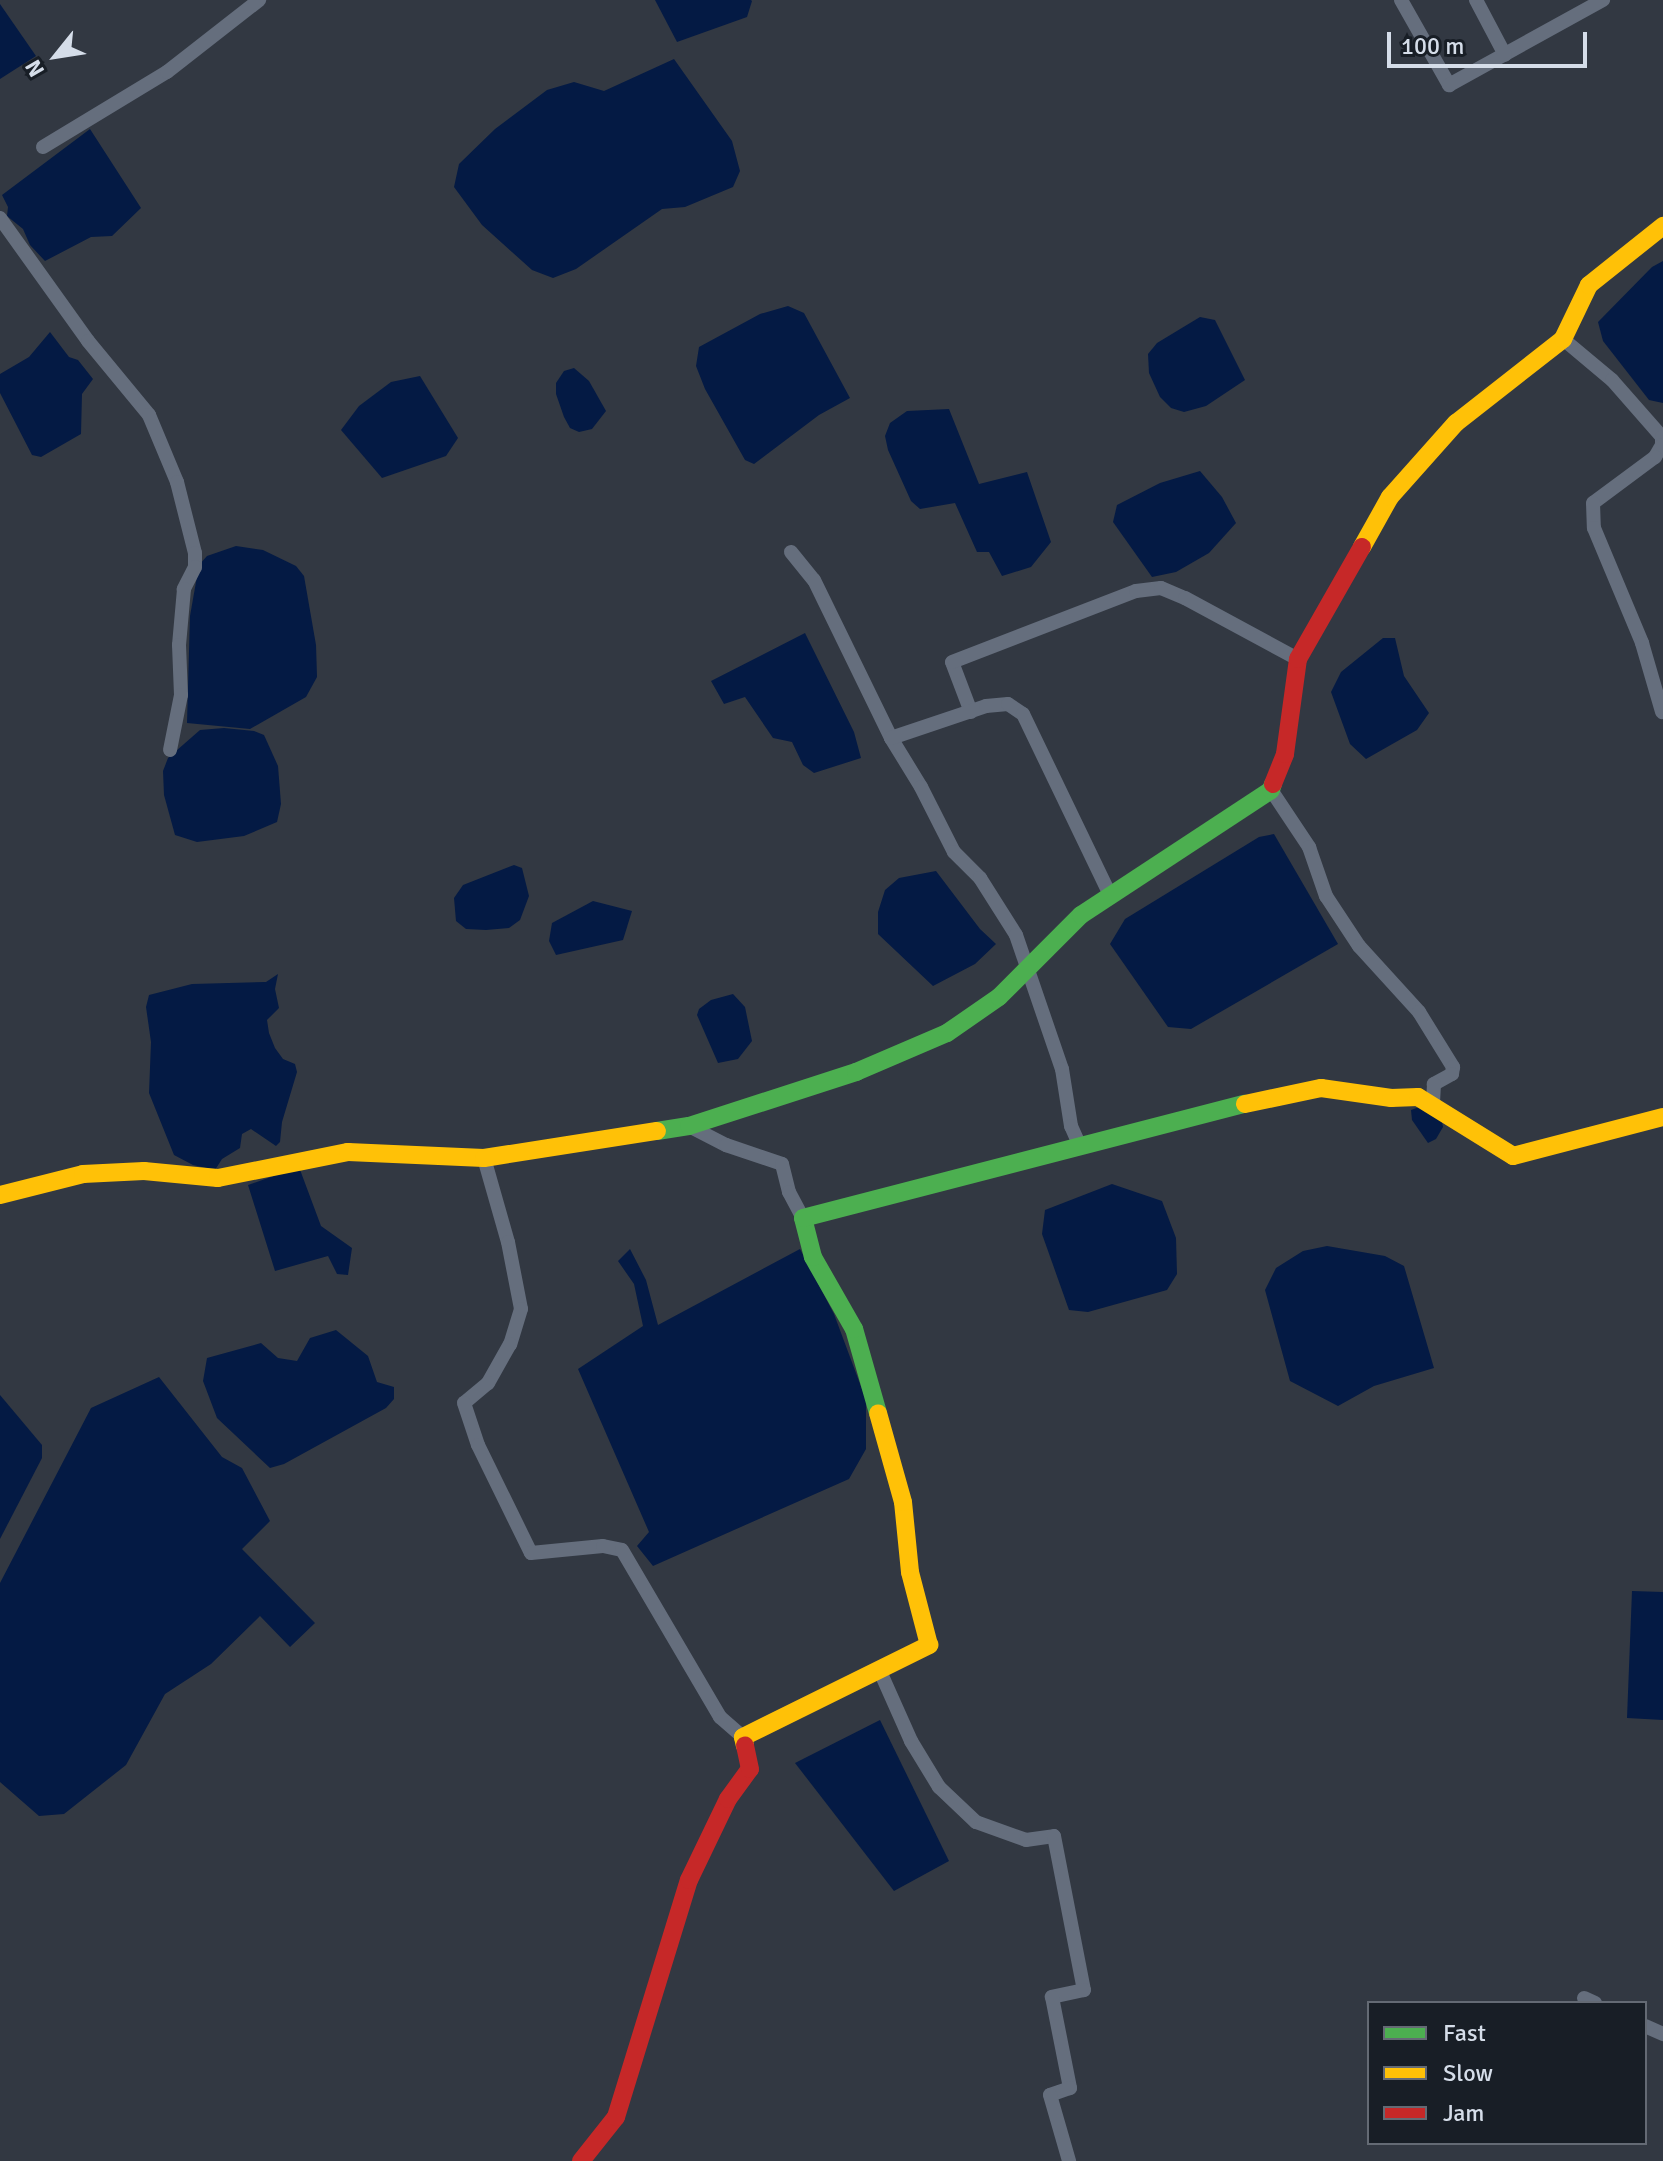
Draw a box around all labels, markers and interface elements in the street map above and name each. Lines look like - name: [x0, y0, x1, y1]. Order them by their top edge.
- north arrow: [16, 16, 96, 96]
- scale bar: [1391, 16, 1591, 66]
- text: 100 m: [1401, 31, 1464, 61]
- text: N: [19, 55, 50, 82]
- legend: [1367, 2001, 1647, 2145]
- text: Fast: [1443, 2018, 1486, 2048]
- text: Slow: [1443, 2058, 1493, 2088]
- text: Jam: [1443, 2098, 1484, 2128]

